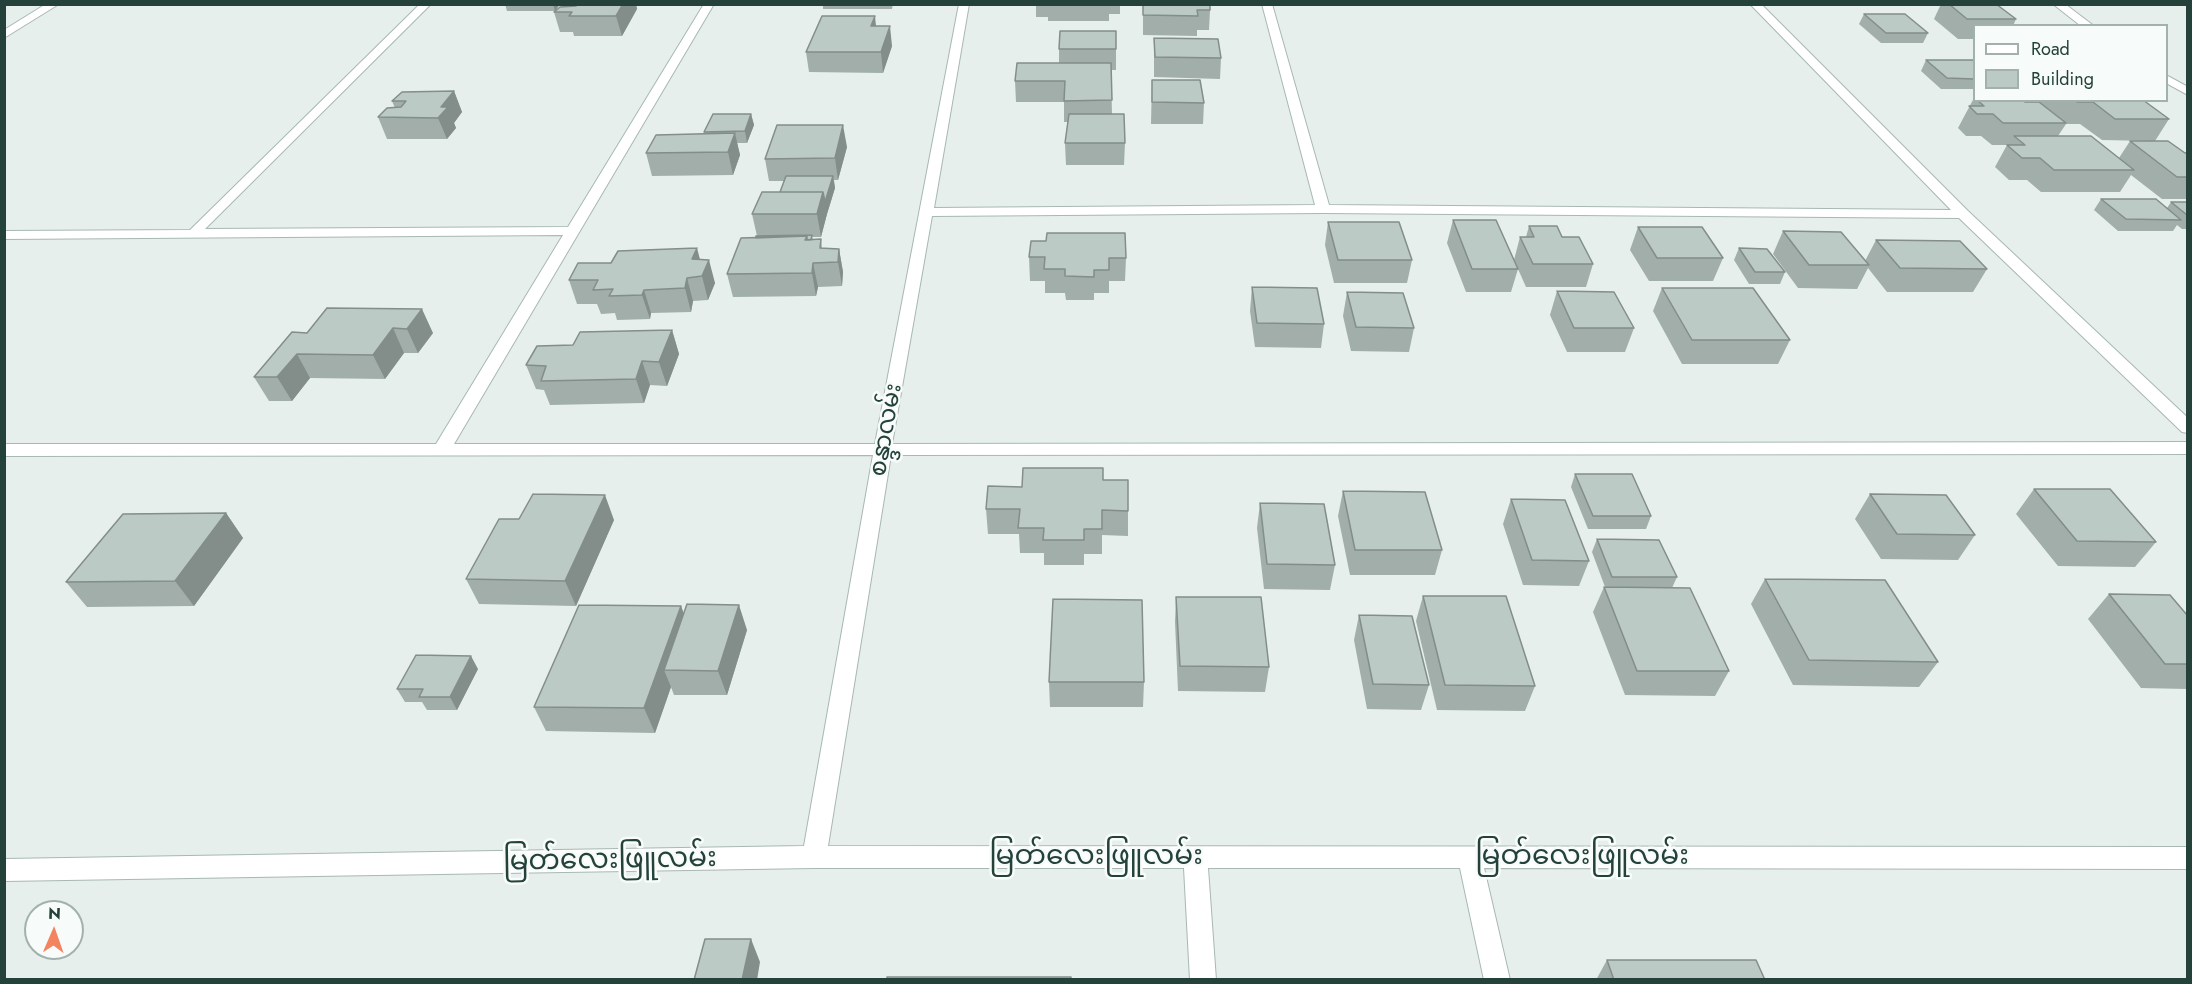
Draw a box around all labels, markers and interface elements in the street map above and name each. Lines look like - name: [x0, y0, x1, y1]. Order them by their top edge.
- legend: [1973, 24, 2168, 102]
- text: Road: [2031, 36, 2070, 62]
- text: Building: [2031, 66, 2094, 92]
- street label: စန္ဒာလမ်း: [865, 381, 909, 479]
- street label: မြတ်လေးဖြူလမ်း: [989, 840, 1203, 874]
- street label: မြတ်လေးဖြူလမ်း: [1475, 840, 1689, 874]
- street label: မြတ်လေးဖြူလမ်း: [503, 842, 717, 880]
- north arrow: [24, 900, 84, 960]
- text: N: [48, 902, 61, 925]

